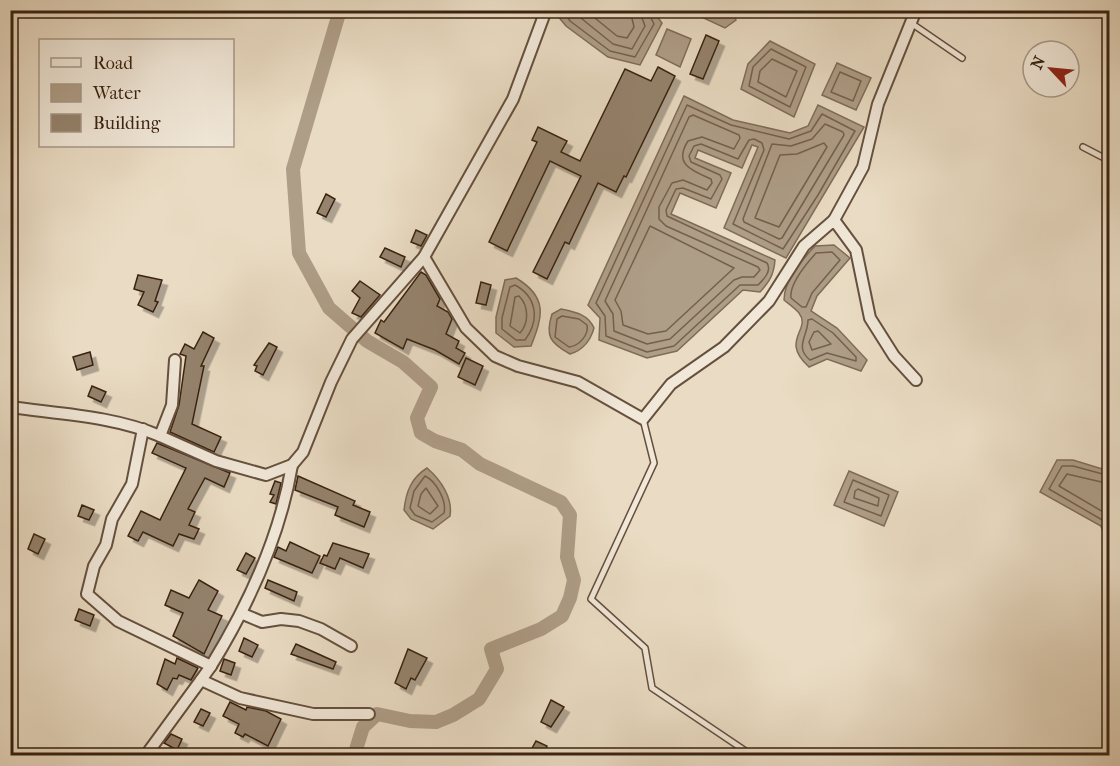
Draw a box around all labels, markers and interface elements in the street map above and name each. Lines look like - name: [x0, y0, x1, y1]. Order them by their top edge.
- legend: [39, 39, 234, 147]
- north arrow: [1021, 39, 1081, 99]
- text: N: [1027, 52, 1050, 72]
- text: Road: [93, 53, 133, 74]
- text: Water: [92, 83, 141, 104]
- text: Building: [93, 113, 161, 134]

